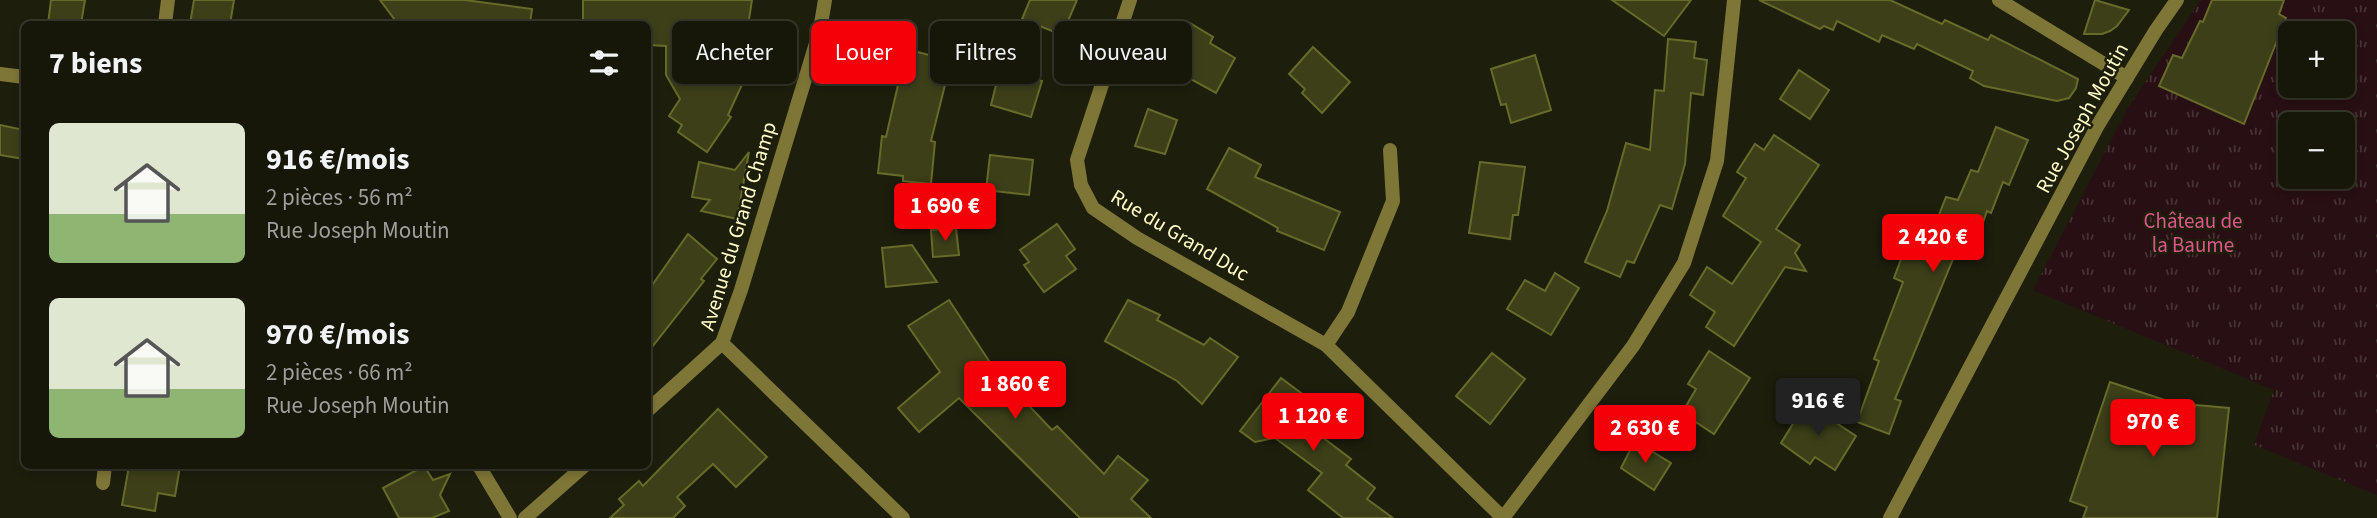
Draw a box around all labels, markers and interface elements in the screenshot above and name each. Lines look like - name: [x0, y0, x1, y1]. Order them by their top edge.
- chip: Acheter: [672, 21, 797, 84]
- chip: Louer: [811, 21, 916, 84]
- chip: Filtres: [930, 21, 1040, 84]
- chip: Nouveau: [1054, 21, 1192, 84]
- map controls: [2278, 21, 2355, 189]
- button: +: [2278, 21, 2355, 98]
- street label: Rue Joseph Moutin: [2028, 37, 2136, 199]
- text: 7 biens: [49, 42, 142, 85]
- icon: filters: [585, 44, 623, 82]
- button: −: [2278, 112, 2355, 189]
- street label: Avenue du Grand Champ: [692, 118, 784, 334]
- text: 916 €/mois: [266, 138, 409, 181]
- icon: home: [105, 151, 189, 235]
- text: 2 pièces · 56 m²: [266, 181, 413, 214]
- street label: Rue du Grand Duc: [1105, 182, 1255, 288]
- pin: 1 690 €: [880, 184, 1010, 243]
- text: 1 690 €: [910, 189, 980, 222]
- park label: Château de la Baume: [2144, 206, 2242, 260]
- text: Rue Joseph Moutin: [266, 214, 450, 247]
- pin: 2 420 €: [1868, 215, 1998, 274]
- text: 2 420 €: [1898, 220, 1968, 253]
- text: 970 €/mois: [266, 313, 409, 356]
- icon: home: [105, 326, 189, 410]
- text: 2 pièces · 66 m²: [266, 356, 413, 389]
- pin: 1 860 €: [950, 362, 1080, 421]
- text: 1 860 €: [980, 367, 1050, 400]
- pin: 916 €: [1769, 378, 1867, 438]
- text: 916 €: [1791, 384, 1845, 417]
- text: Rue Joseph Moutin: [266, 389, 450, 422]
- pin: 1 120 €: [1248, 393, 1378, 453]
- text: 1 120 €: [1278, 399, 1348, 432]
- pin: 970 €: [2104, 400, 2202, 459]
- text: 970 €: [2126, 405, 2180, 438]
- pin: 2 630 €: [1580, 406, 1710, 465]
- text: 2 630 €: [1610, 411, 1680, 444]

